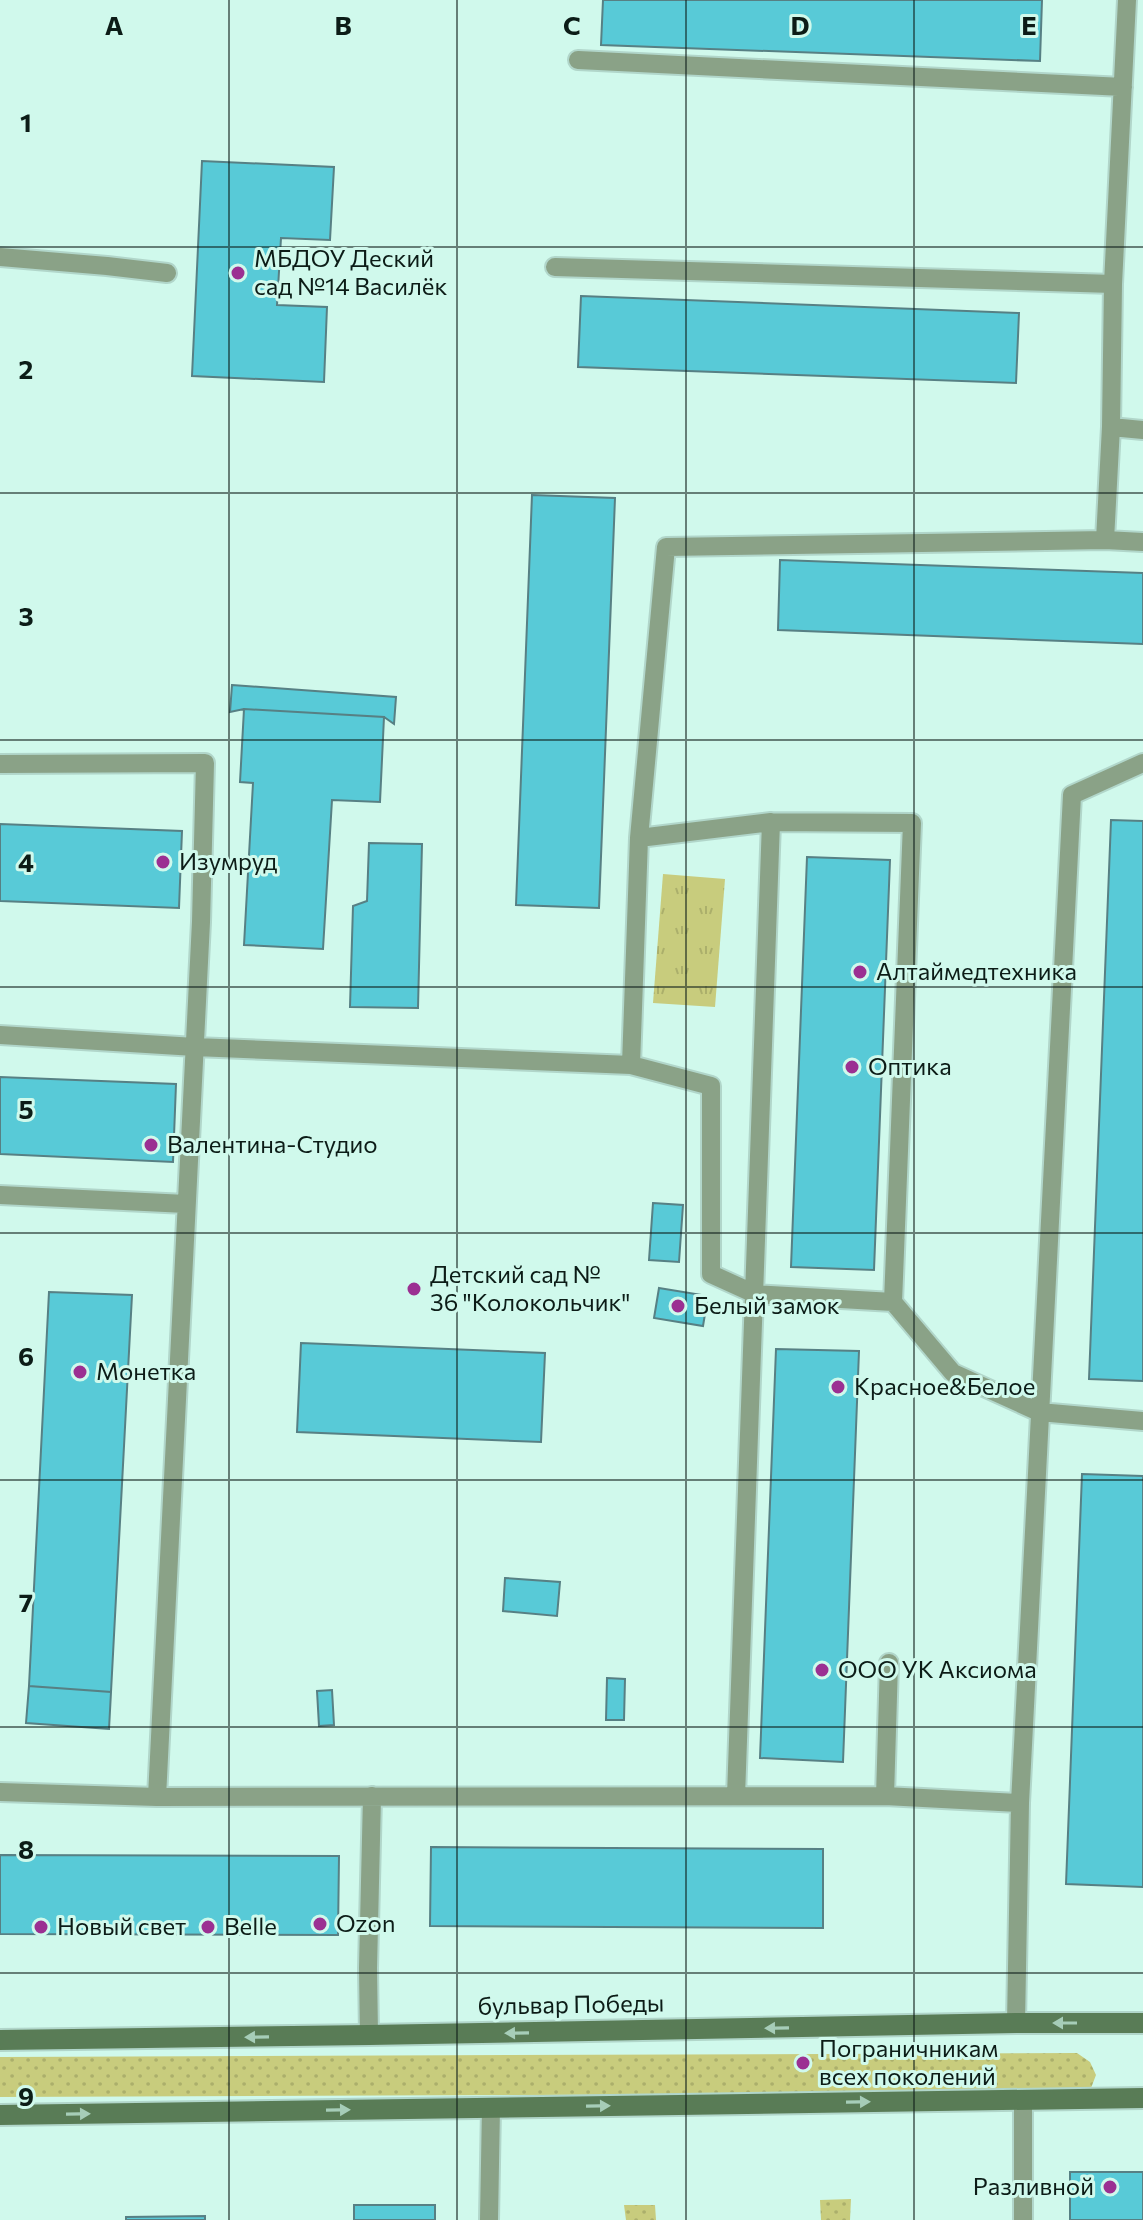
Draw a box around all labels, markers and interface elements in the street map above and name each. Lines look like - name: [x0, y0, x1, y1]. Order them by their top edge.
- text: A: [105, 9, 124, 40]
- text: B: [334, 9, 352, 40]
- text: C: [563, 9, 581, 40]
- text: D: [790, 9, 810, 40]
- text: E: [1021, 9, 1037, 40]
- text: 1: [20, 106, 32, 137]
- place label: МБДОУ Деский сад №14 Василёк: [254, 243, 447, 300]
- marker: МБДОУ Деский сад №14 Василёк: [229, 264, 247, 282]
- text: 2: [19, 353, 33, 384]
- text: 3: [18, 600, 34, 631]
- text: 4: [18, 846, 34, 877]
- place label: Изумруд: [179, 846, 277, 875]
- marker: Изумруд: [154, 853, 172, 871]
- place label: Алтаймедтехника: [876, 956, 1077, 985]
- marker: Алтаймедтехника: [851, 963, 869, 981]
- place label: Оптика: [868, 1051, 952, 1080]
- marker: Оптика: [843, 1058, 861, 1076]
- text: 5: [18, 1093, 34, 1124]
- place label: Валентина-Студио: [167, 1129, 378, 1158]
- marker: Валентина-Студио: [142, 1136, 160, 1154]
- place label: Детский сад № 36 "Колокольчик": [430, 1259, 630, 1316]
- marker: Детский сад № 36 "Колокольчик": [405, 1280, 423, 1298]
- place label: Белый замок: [694, 1290, 840, 1319]
- marker: Белый замок: [669, 1297, 687, 1315]
- text: 6: [18, 1340, 34, 1371]
- place label: Монетка: [96, 1356, 196, 1385]
- marker: Монетка: [71, 1363, 89, 1381]
- place label: Красное&Белое: [854, 1371, 1035, 1400]
- marker: Красное&Белое: [829, 1378, 847, 1396]
- text: 7: [19, 1586, 33, 1617]
- place label: ООО УК Аксиома: [838, 1654, 1037, 1683]
- marker: ООО УК Аксиома: [813, 1661, 831, 1679]
- text: 8: [18, 1833, 34, 1864]
- place label: Ozon: [336, 1908, 396, 1937]
- place label: Новый свет: [57, 1911, 186, 1940]
- place label: Belle: [224, 1911, 277, 1940]
- marker: Ozon: [311, 1915, 329, 1933]
- marker: Новый свет: [32, 1918, 50, 1936]
- marker: Belle: [199, 1918, 217, 1936]
- street label: бульвар Победы: [477, 1987, 665, 2020]
- one-way arrow: [1052, 2017, 1077, 2029]
- one-way arrow: [764, 2021, 789, 2034]
- one-way arrow: [504, 2026, 529, 2039]
- one-way arrow: [244, 2031, 269, 2043]
- place label: Пограничникам всех поколений: [819, 2033, 998, 2090]
- marker: Пограничникам всех поколений: [794, 2054, 812, 2072]
- text: 9: [18, 2080, 34, 2111]
- one-way arrow: [846, 2096, 871, 2109]
- one-way arrow: [586, 2100, 611, 2112]
- one-way arrow: [326, 2104, 351, 2116]
- one-way arrow: [66, 2107, 91, 2120]
- place label: Разливной: [973, 2171, 1094, 2200]
- marker: Разливной: [1101, 2178, 1119, 2196]

